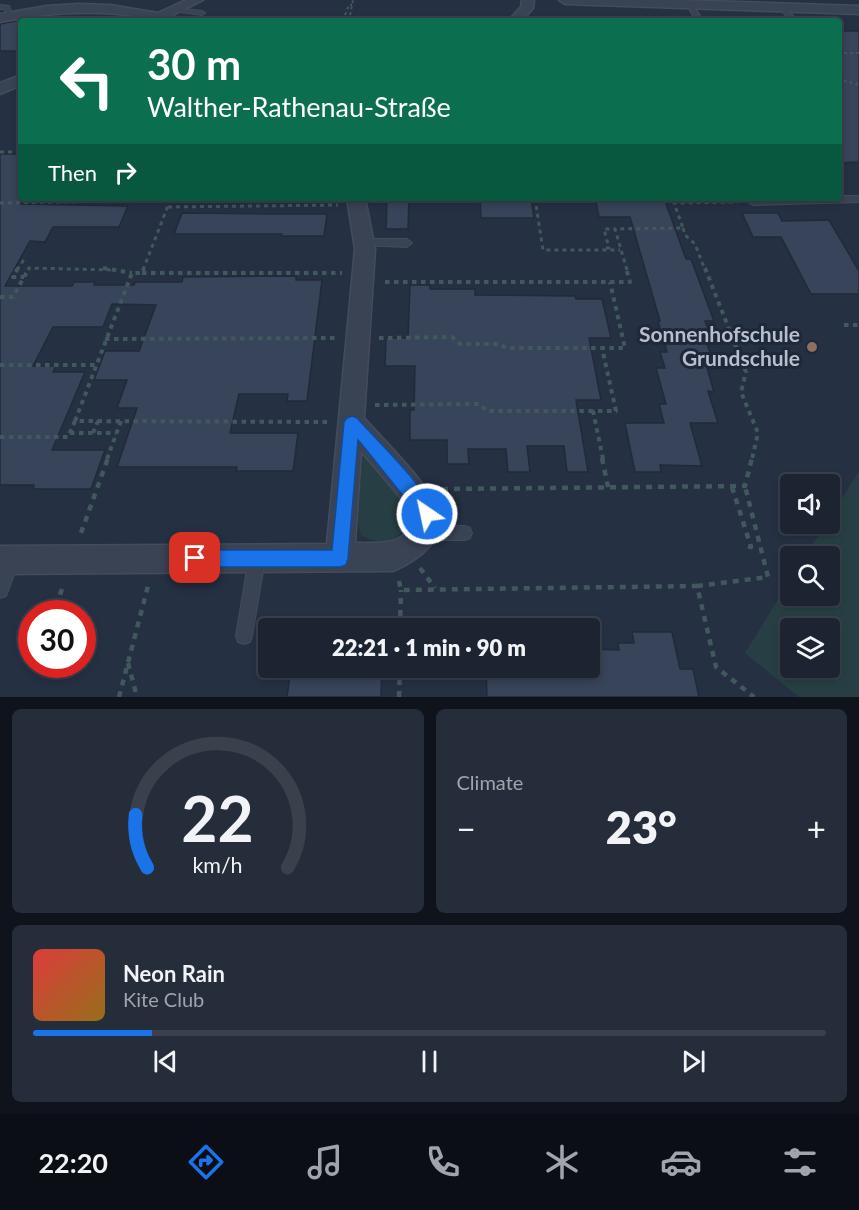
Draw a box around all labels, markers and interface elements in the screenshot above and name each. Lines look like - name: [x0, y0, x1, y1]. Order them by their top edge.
- text: 30 m: [147, 39, 241, 89]
- icon: left: [48, 42, 126, 120]
- text: Walther-Rathenau-Straße: [147, 90, 451, 123]
- icon: right: [109, 156, 142, 189]
- text: Then: [48, 159, 97, 186]
- place label: Sonnenhofschule Grundschule: [639, 321, 800, 370]
- marker: Sonnenhofschule Grundschule: [805, 340, 819, 354]
- map controls: [780, 474, 840, 678]
- button: sound: [780, 474, 840, 534]
- position arrow: [395, 482, 459, 546]
- pin: [169, 532, 220, 583]
- icon: arrive: [178, 541, 211, 574]
- button: search: [780, 546, 840, 606]
- speed limit sign: 30: [18, 600, 96, 678]
- button: layers: [780, 618, 840, 678]
- text: 22:21 · 1 min · 90 m: [332, 634, 526, 661]
- text: Climate: [457, 770, 523, 794]
- text: 22: [182, 780, 254, 855]
- text: 23°: [606, 800, 677, 854]
- text: −: [457, 808, 476, 848]
- text: +: [807, 808, 826, 848]
- text: km/h: [193, 852, 243, 878]
- text: Neon Rain: [123, 960, 225, 987]
- text: Kite Club: [123, 987, 204, 1011]
- icon: previous: [149, 1045, 182, 1078]
- icon: pause: [413, 1045, 446, 1078]
- icon: next: [677, 1045, 710, 1078]
- icon: directions: [185, 1141, 227, 1183]
- icon: music: [304, 1141, 346, 1183]
- icon: phone: [422, 1141, 464, 1183]
- icon: climate: [541, 1141, 583, 1183]
- icon: car: [660, 1141, 702, 1183]
- icon: filters: [779, 1141, 821, 1183]
- text: 22:20: [38, 1146, 108, 1179]

